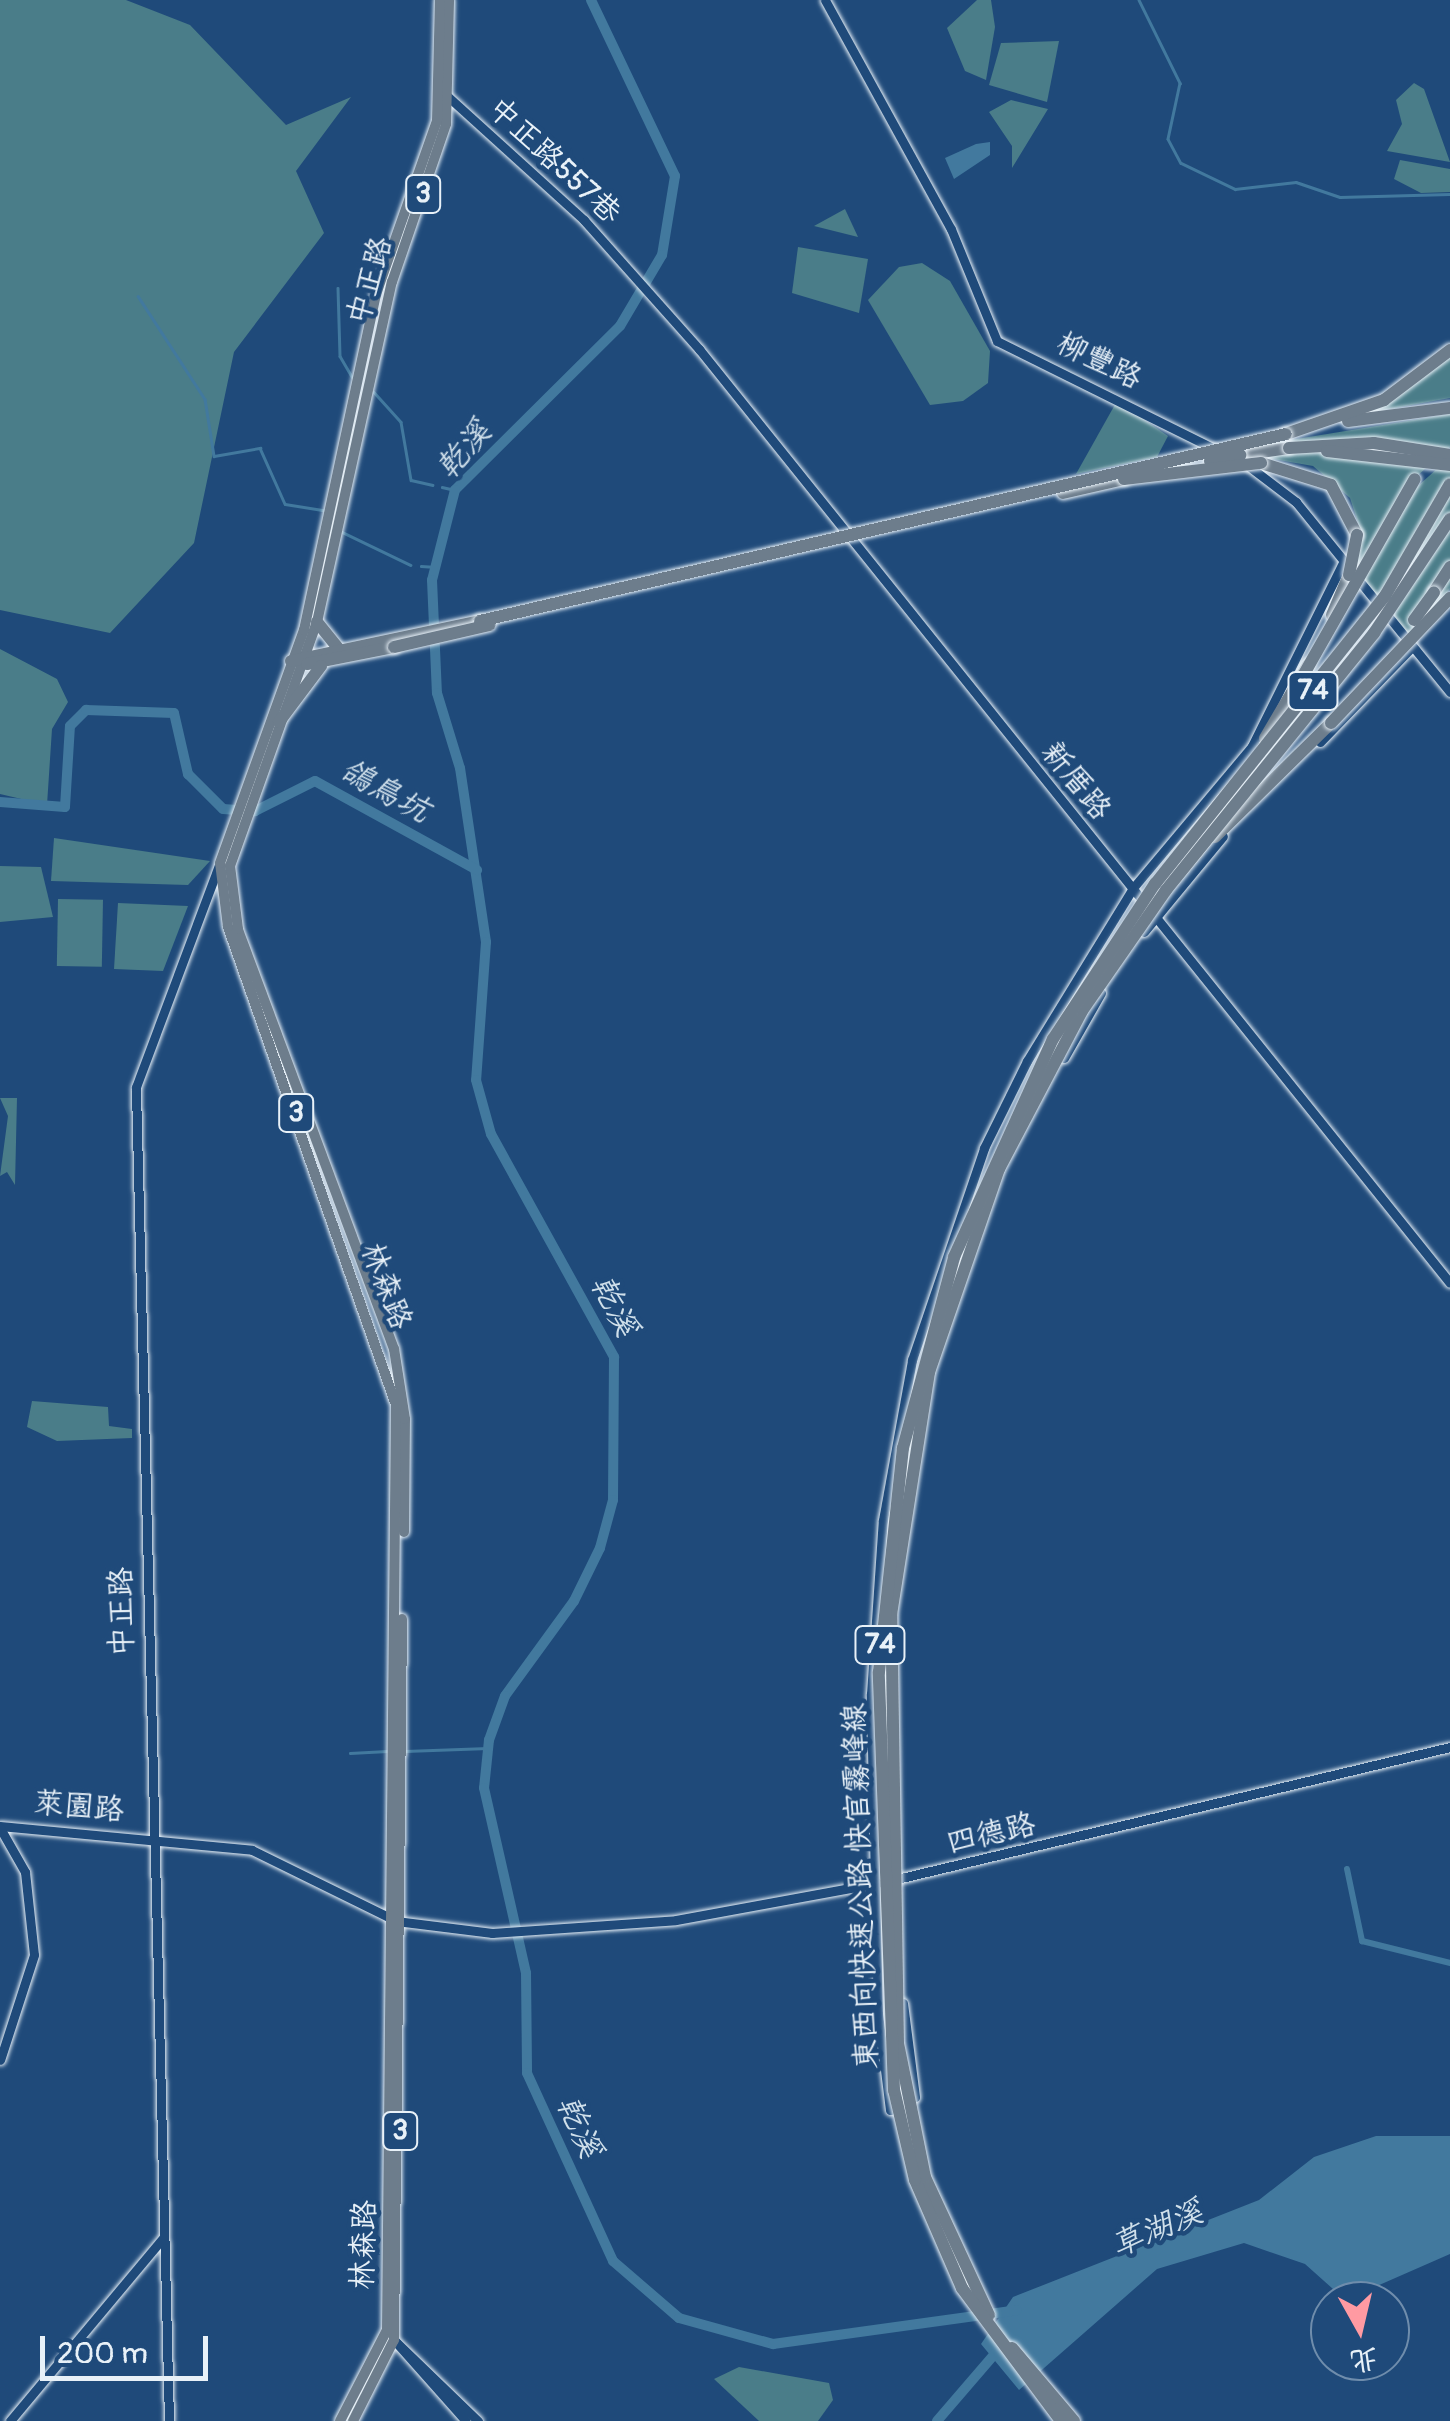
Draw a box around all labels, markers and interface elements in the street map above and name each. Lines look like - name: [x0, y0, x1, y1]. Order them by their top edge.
- street label: 中正路557巷: [480, 90, 628, 232]
- road number: 3: [403, 171, 443, 217]
- street label: 中正路: [340, 233, 400, 329]
- street label: 柳豐路: [1051, 325, 1147, 397]
- water label: 乾溪: [429, 413, 499, 487]
- road number: 74: [1286, 668, 1340, 714]
- street label: 新厝路: [1034, 735, 1118, 827]
- water label: 鴿鳥坑: [334, 751, 436, 831]
- road number: 3: [276, 1090, 316, 1136]
- street label: 林森路: [353, 1238, 419, 1334]
- water label: 乾溪: [582, 1269, 646, 1343]
- street label: 中正路: [103, 1567, 141, 1657]
- road number: 74: [852, 1622, 908, 1668]
- street label: 東西向快速公路 快官霧峰線: [837, 1702, 885, 2070]
- street label: 萊園路: [33, 1785, 125, 1829]
- street label: 四德路: [943, 1806, 1039, 1862]
- water label: 乾溪: [548, 2090, 610, 2164]
- road number: 3: [380, 2108, 420, 2154]
- water label: 草湖溪: [1105, 2193, 1209, 2265]
- street label: 林森路: [344, 2199, 384, 2291]
- north arrow: [1310, 2281, 1410, 2381]
- scale bar: [45, 2316, 212, 2378]
- text: 200 m: [57, 2335, 148, 2372]
- text: 北: [1348, 2340, 1380, 2379]

